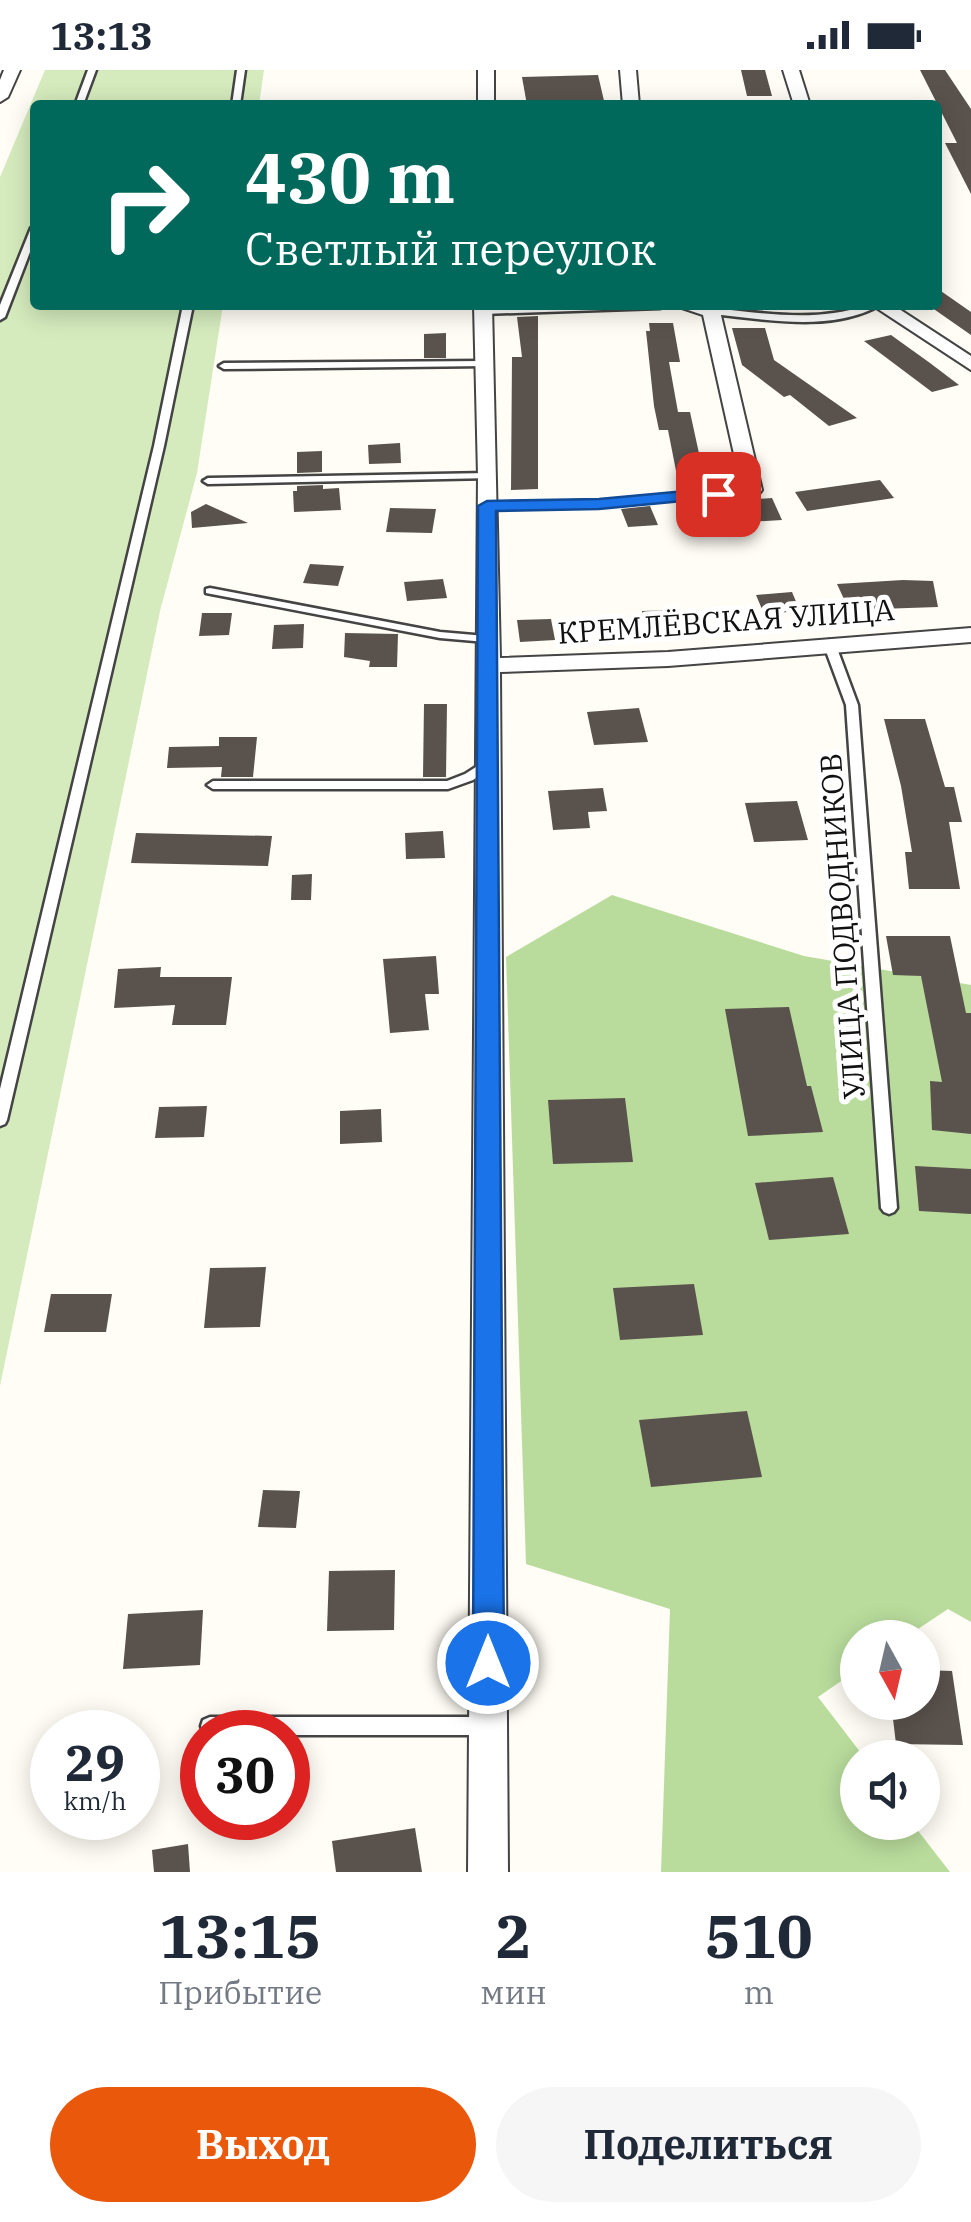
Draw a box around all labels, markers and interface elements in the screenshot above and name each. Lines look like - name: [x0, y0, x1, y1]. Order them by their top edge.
- text: 13:13: [50, 11, 153, 60]
- text: 430 m: [245, 131, 455, 222]
- icon: right: [80, 140, 210, 270]
- text: Светлый переулок: [245, 219, 656, 277]
- pin: [676, 452, 761, 537]
- icon: arrive: [691, 467, 746, 522]
- street label: КРЕМЛЁВСКАЯ УЛИЦА: [556, 589, 896, 652]
- street label: УЛИЦА ПОДВОДНИКОВ: [810, 752, 873, 1100]
- position arrow: [436, 1611, 540, 1715]
- north arrow: [840, 1620, 940, 1720]
- map controls: [840, 1620, 940, 1840]
- speed limit sign: 30: [180, 1710, 310, 1840]
- text: 29: [65, 1730, 125, 1795]
- button: sound: [840, 1740, 940, 1840]
- text: km/h: [63, 1784, 127, 1817]
- text: 13:15: [159, 1896, 321, 1975]
- text: 2: [496, 1896, 532, 1975]
- text: 510: [705, 1896, 813, 1975]
- text: Прибытие: [158, 1971, 322, 2013]
- text: мин: [480, 1971, 547, 2013]
- text: m: [744, 1971, 774, 2013]
- button: Выход: [50, 2087, 476, 2202]
- button: Поделиться: [496, 2087, 921, 2202]

